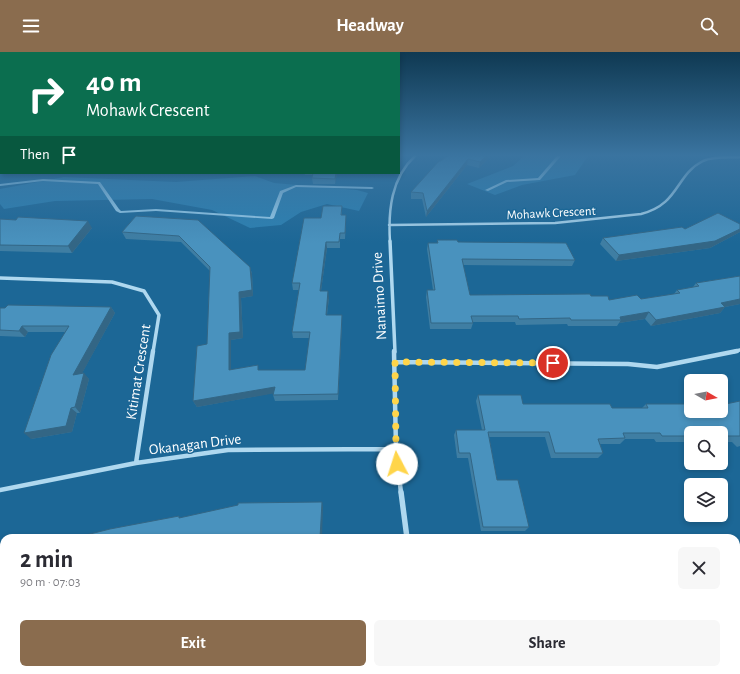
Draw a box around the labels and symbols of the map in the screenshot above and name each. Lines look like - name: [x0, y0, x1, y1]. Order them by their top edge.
- street label: Mohawk Crescent: [506, 205, 596, 222]
- street label: Nanaimo Drive: [370, 252, 389, 340]
- street label: Kitimat Crescent: [124, 323, 153, 421]
- pin: [536, 346, 570, 380]
- north arrow: [684, 374, 728, 418]
- street label: Okanagan Drive: [148, 431, 242, 458]
- position arrow: [376, 443, 418, 485]

